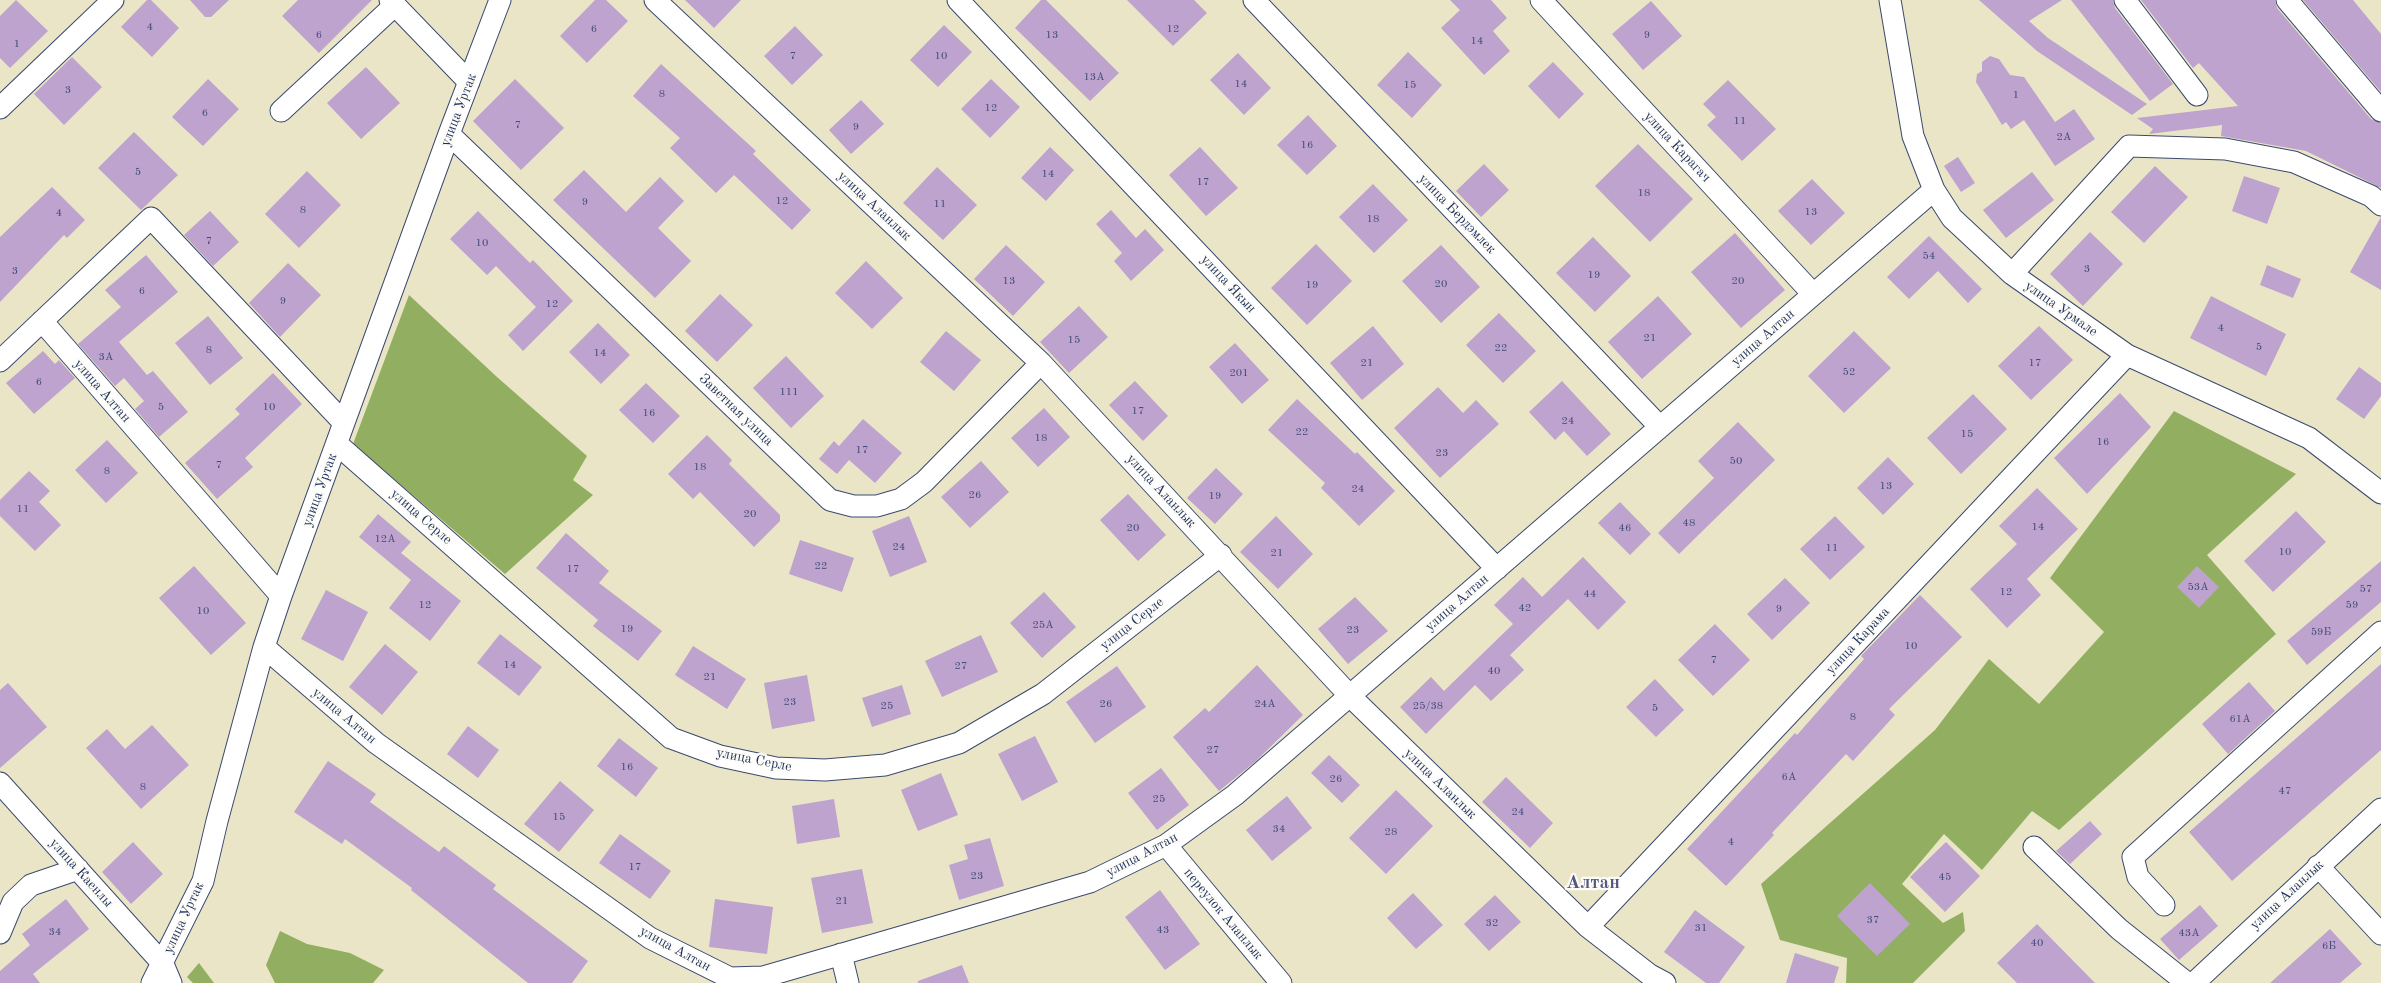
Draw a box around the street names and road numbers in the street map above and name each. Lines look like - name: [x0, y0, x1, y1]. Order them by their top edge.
- street label: улица Уртак: [437, 71, 481, 149]
- street label: улица Карагач: [1640, 108, 1714, 186]
- street label: улица Аланлык: [834, 168, 914, 244]
- street label: улица Бердэмлек: [1415, 171, 1499, 257]
- street label: улица Якын: [1197, 251, 1259, 317]
- street label: улица Урмале: [2021, 278, 2101, 340]
- street label: улица Алтан: [1728, 306, 1798, 370]
- street label: улица Алтан: [70, 356, 134, 426]
- street label: Заветная улица: [695, 370, 777, 450]
- street label: улица Уртак: [299, 451, 341, 529]
- street label: улица Аланлык: [1123, 451, 1199, 531]
- street label: улица Серле: [387, 486, 455, 548]
- street label: улица Алтан: [1422, 571, 1492, 635]
- street label: улица Серле: [1097, 594, 1167, 654]
- street label: улица Карама: [1823, 604, 1893, 678]
- street label: улица Алтан: [308, 684, 380, 748]
- street label: улица Серле: [715, 744, 793, 776]
- street label: улица Аланлык: [1400, 745, 1480, 823]
- street label: улица Алтан: [1103, 829, 1181, 881]
- street label: улица Каенлы: [46, 835, 116, 911]
- street label: улица Аланлык: [2247, 857, 2327, 933]
- street label: переулок Аланлык: [1180, 865, 1266, 963]
- street label: улица Уртак: [160, 880, 208, 956]
- street label: улица Алтан: [637, 923, 713, 975]

